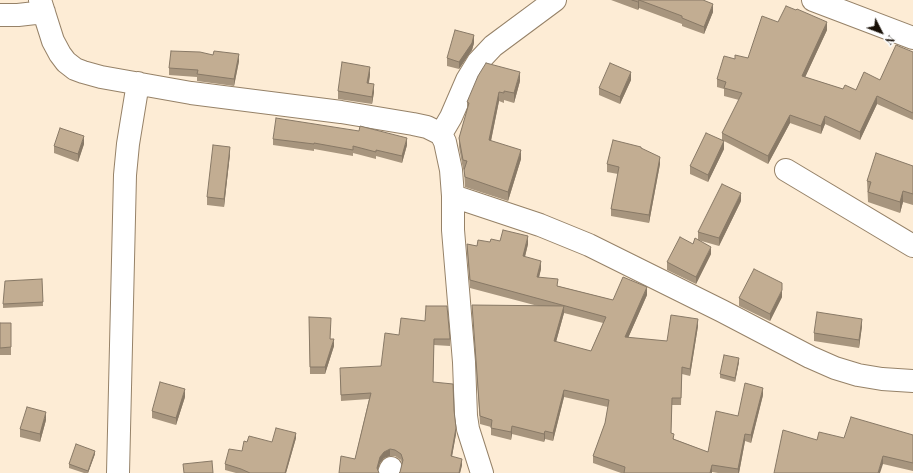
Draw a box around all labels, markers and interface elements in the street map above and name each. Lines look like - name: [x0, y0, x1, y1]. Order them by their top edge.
- north arrow: [861, 12, 901, 52]
- text: N: [882, 32, 899, 48]

